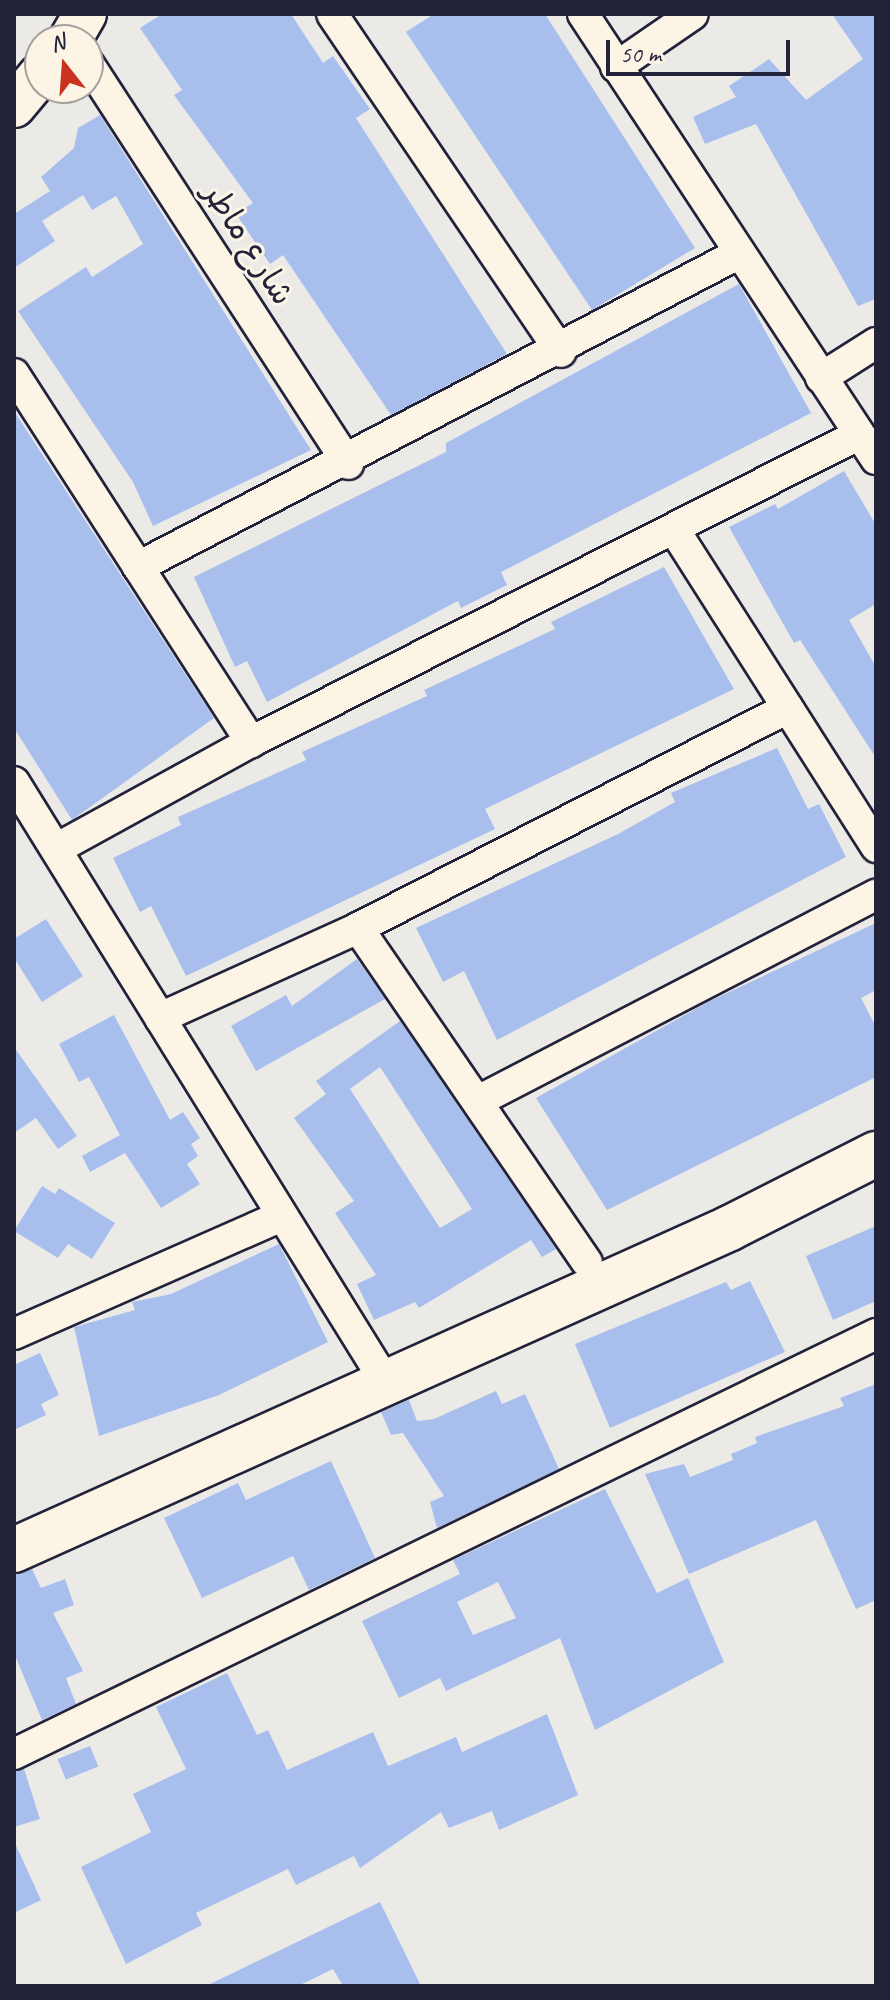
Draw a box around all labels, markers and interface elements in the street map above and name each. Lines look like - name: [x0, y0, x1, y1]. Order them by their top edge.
- north arrow: [24, 24, 104, 104]
- scale bar: [610, 24, 794, 74]
- text: N: [47, 28, 68, 58]
- text: 50 m: [620, 39, 661, 69]
- street label: شارع ماطر: [194, 176, 302, 312]

